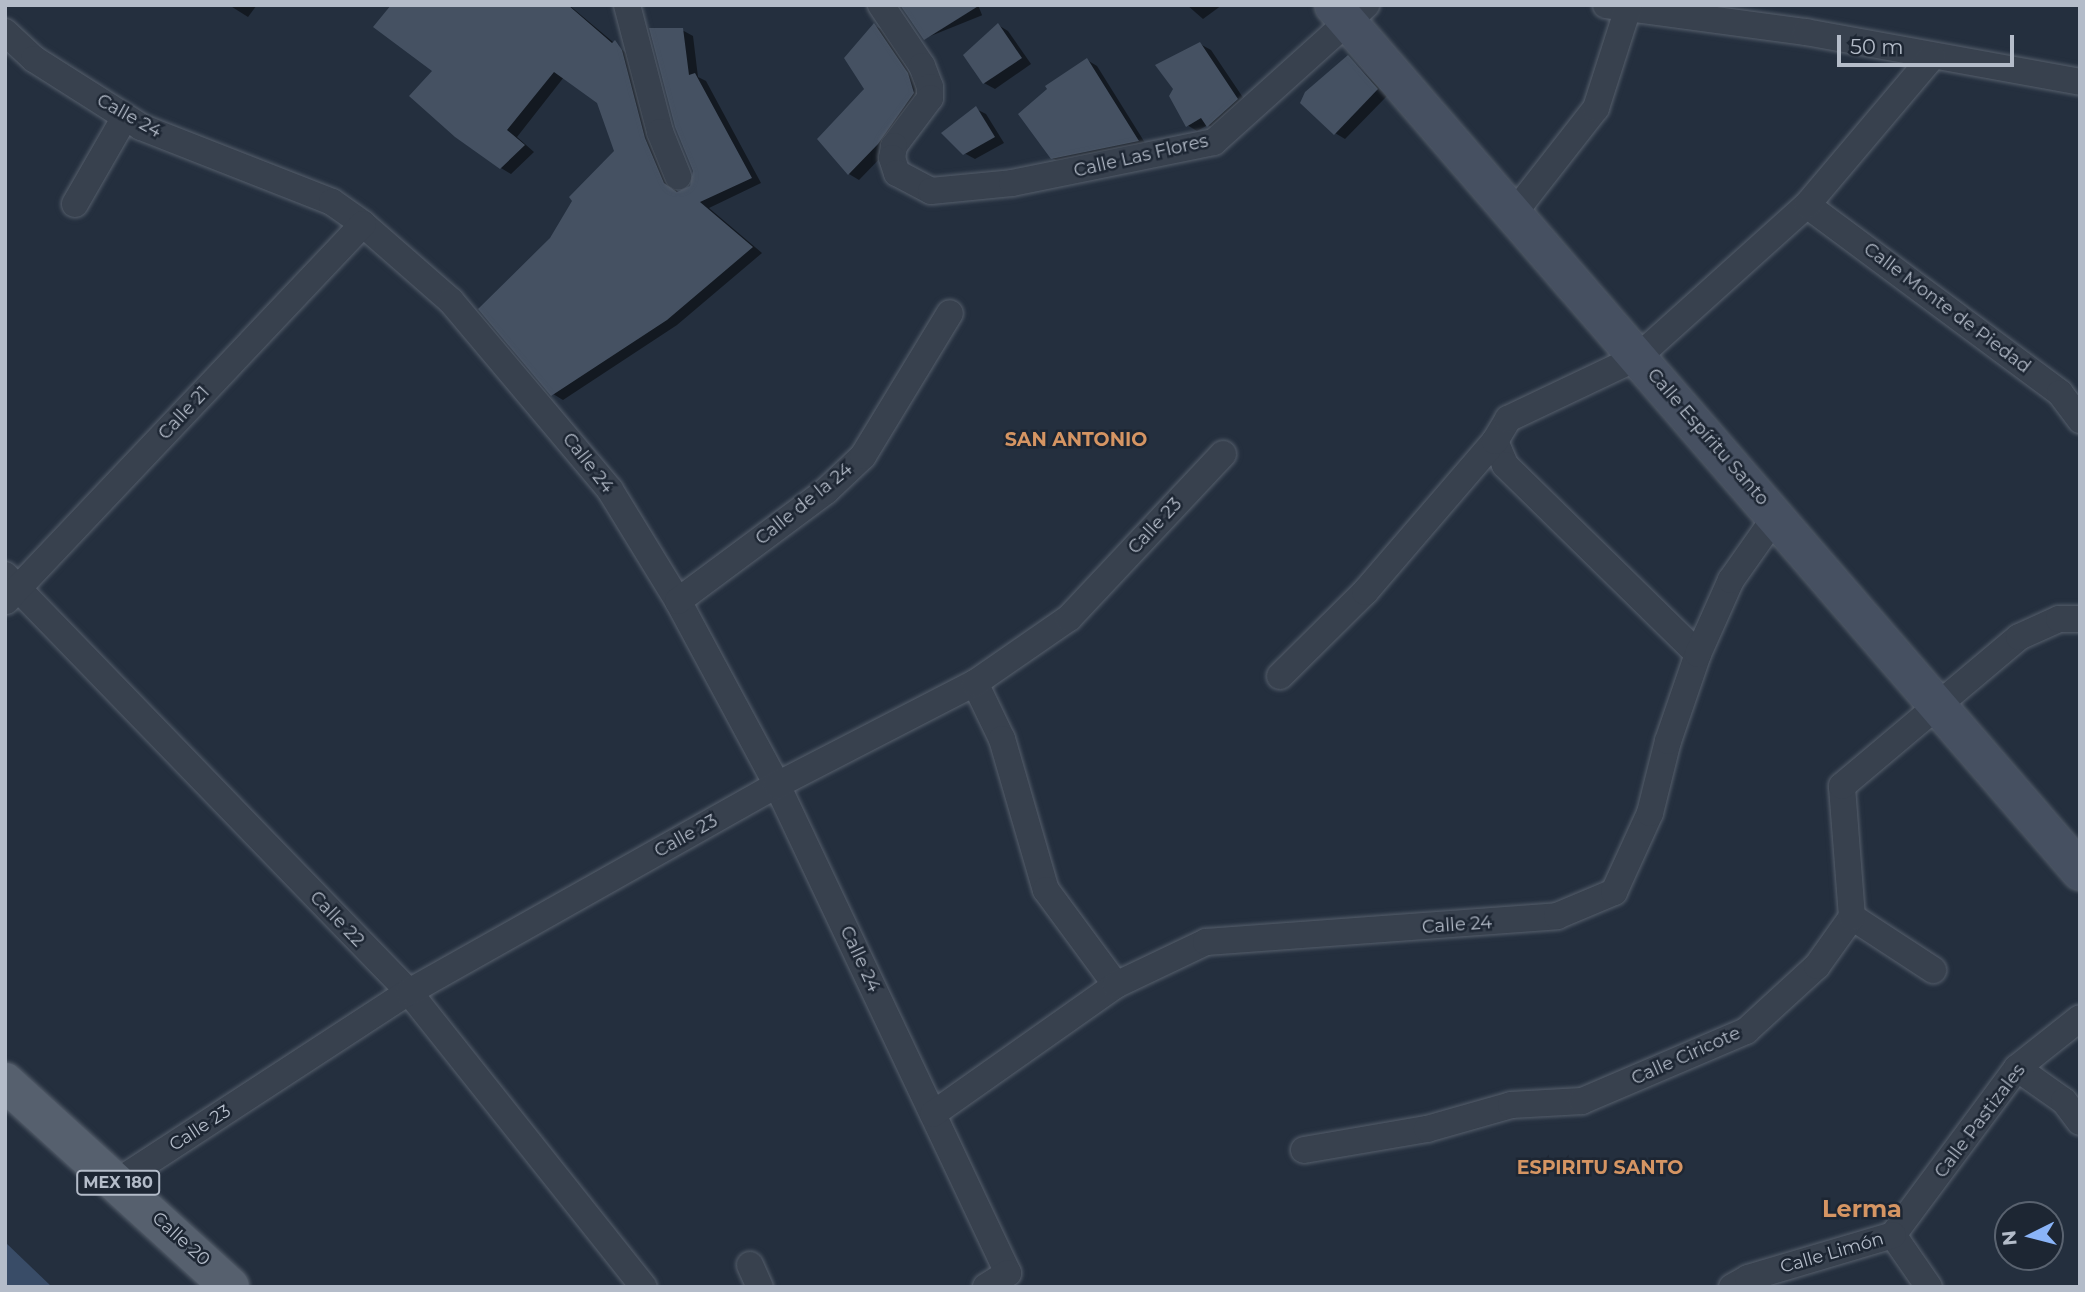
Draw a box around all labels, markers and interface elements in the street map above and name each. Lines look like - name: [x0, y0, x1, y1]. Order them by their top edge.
- scale bar: [1840, 21, 2017, 65]
- text: 50 m: [1850, 34, 1904, 59]
- street label: Calle 24: [93, 90, 165, 142]
- street label: Calle Las Flores: [1072, 130, 1210, 182]
- street label: Calle Monte de Piedad: [1859, 238, 2035, 378]
- street label: Calle Espíritu Santo: [1643, 364, 1773, 510]
- street label: Calle 21: [154, 382, 214, 444]
- street label: Calle 24: [558, 429, 618, 497]
- district label: SAN ANTONIO: [1005, 429, 1147, 451]
- street label: Calle de la 24: [751, 458, 857, 550]
- street label: Calle 23: [1124, 493, 1186, 559]
- street label: Calle 23: [651, 810, 721, 862]
- street label: Calle 22: [305, 887, 369, 951]
- street label: Calle 24: [1421, 912, 1493, 938]
- street label: Calle 24: [835, 923, 885, 995]
- street label: Calle Ciricote: [1628, 1022, 1744, 1090]
- street label: Calle Pastizales: [1930, 1060, 2030, 1182]
- street label: Calle 23: [165, 1100, 235, 1156]
- district label: ESPIRITU SANTO: [1517, 1157, 1683, 1179]
- road number: MEX 180: [76, 1170, 160, 1196]
- district label: Lerma: [1822, 1195, 1902, 1223]
- north arrow: [1994, 1201, 2064, 1271]
- street label: Calle 20: [148, 1207, 214, 1271]
- street label: Calle Limón: [1778, 1228, 1886, 1278]
- text: N: [1997, 1229, 2022, 1247]

